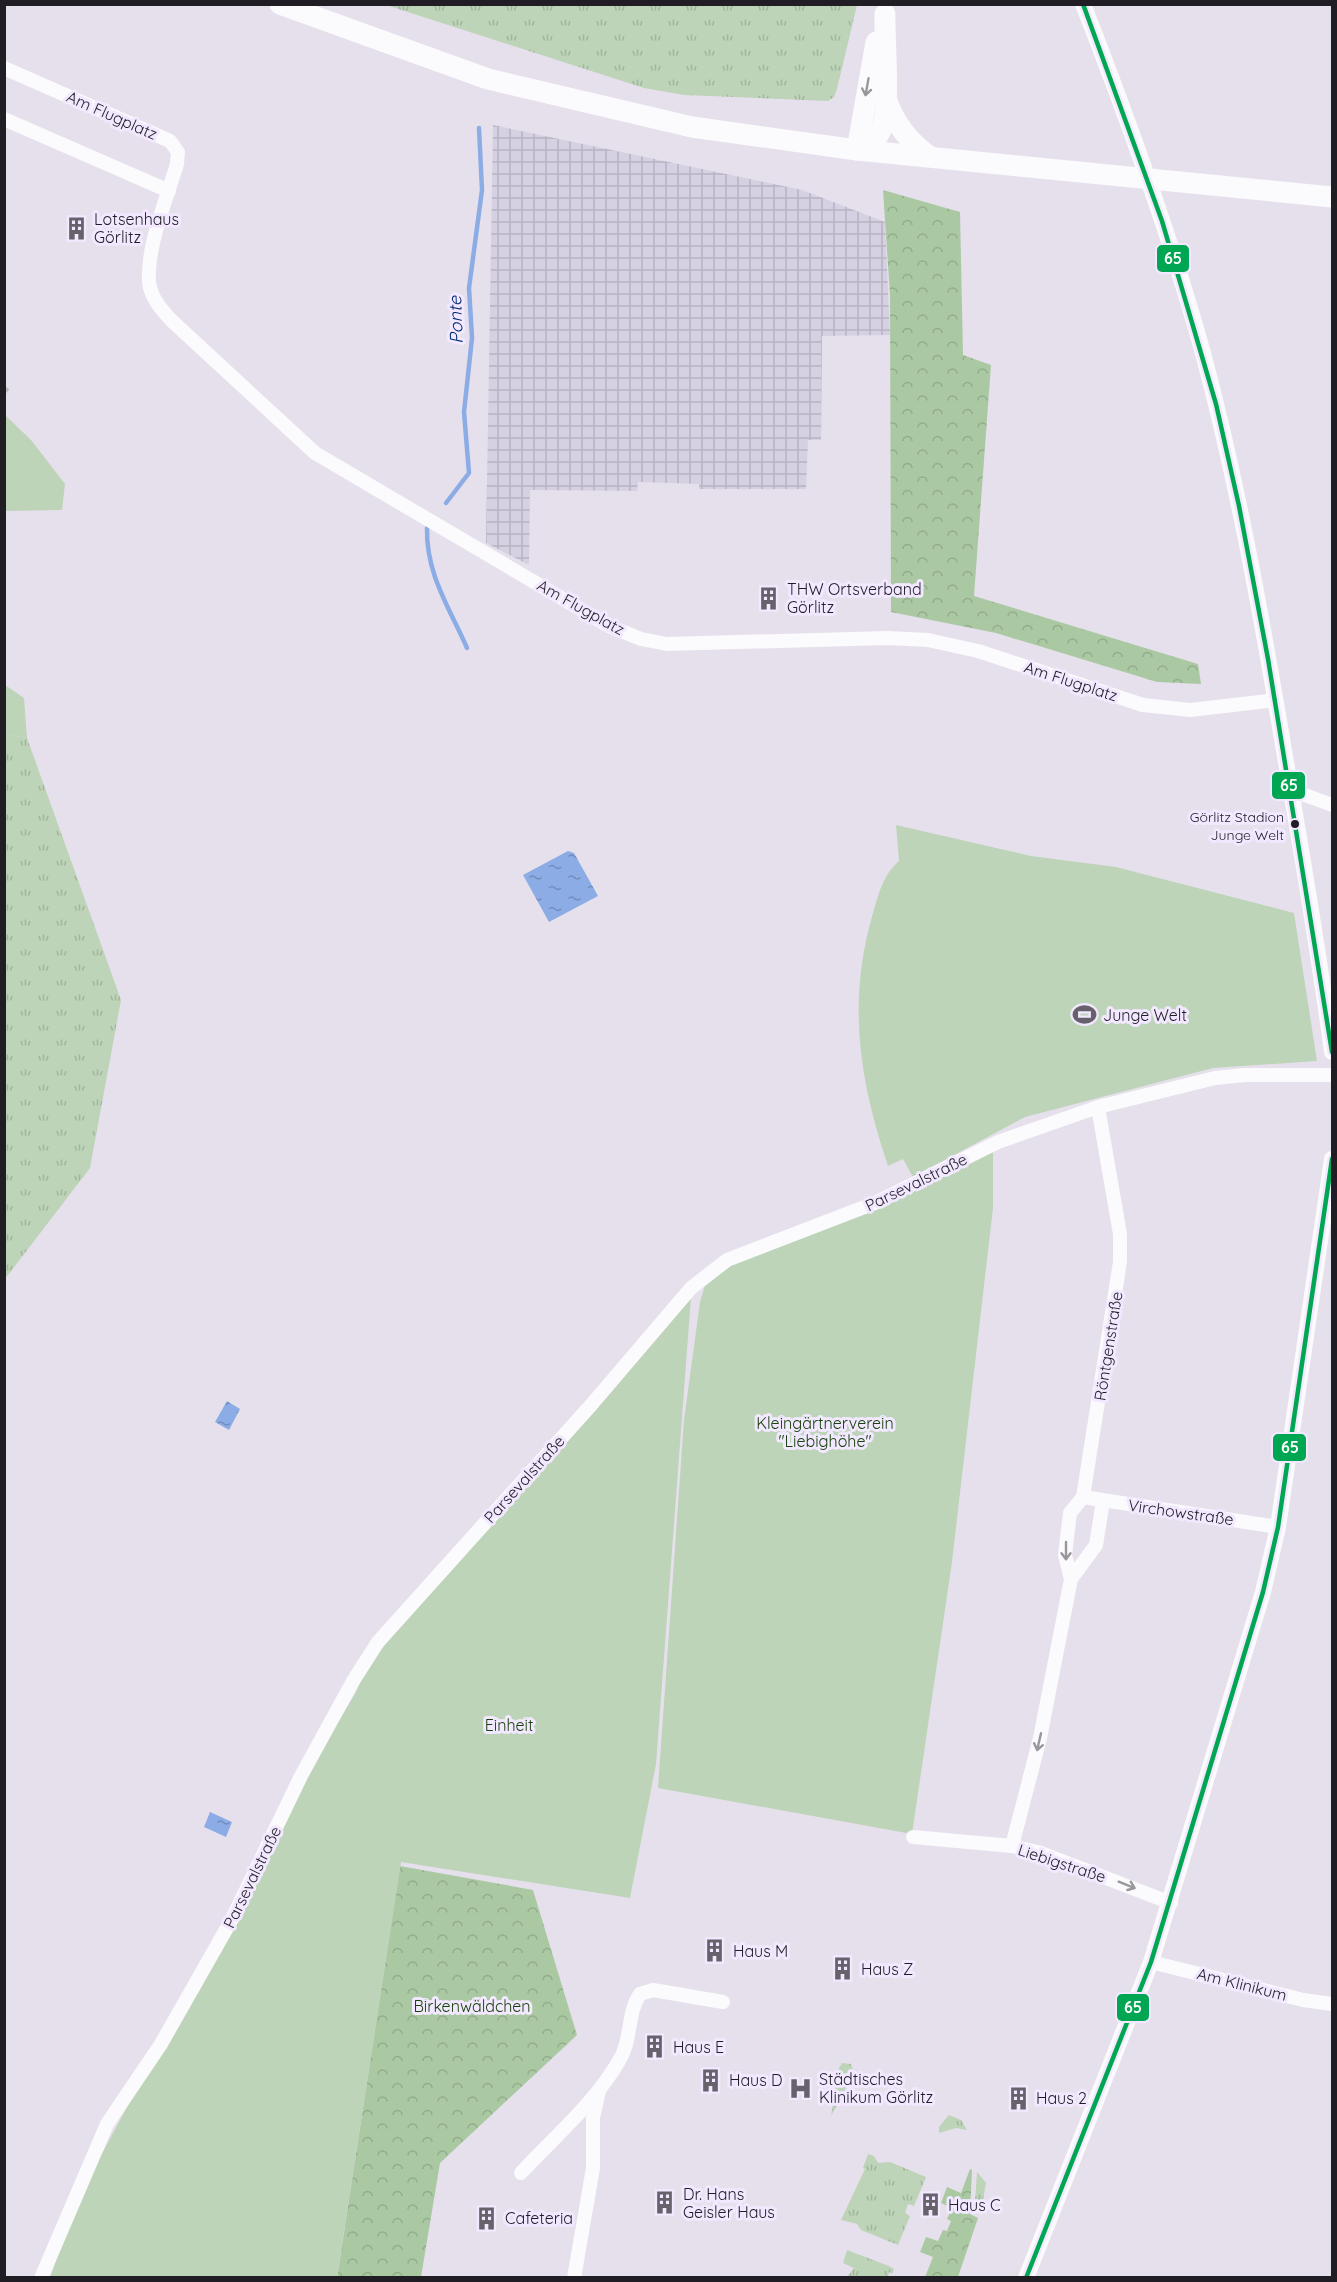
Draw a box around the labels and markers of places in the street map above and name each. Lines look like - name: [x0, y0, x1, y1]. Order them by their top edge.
- place label: Lotsenhaus Görlitz: [94, 209, 179, 247]
- building icon: Lotsenhaus Görlitz: [63, 215, 89, 241]
- place label: THW Ortsverband Görlitz: [787, 579, 922, 617]
- building icon: THW Ortsverband Görlitz: [756, 585, 782, 611]
- place label: Görlitz Stadion Junge Welt: [1190, 808, 1284, 844]
- marker: Görlitz Stadion Junge Welt: [1289, 818, 1301, 830]
- sports icon: Junge Welt: [1072, 1002, 1098, 1028]
- place label: Junge Welt: [1103, 1005, 1187, 1025]
- building icon: Haus M: [702, 1938, 728, 1964]
- place label: Haus M: [733, 1941, 788, 1961]
- building icon: Haus Z: [830, 1956, 856, 1982]
- place label: Haus Z: [861, 1959, 913, 1979]
- building icon: Haus E: [642, 2034, 668, 2060]
- place label: Haus E: [673, 2037, 724, 2057]
- building icon: Haus D: [698, 2067, 724, 2093]
- place label: Städtisches Klinikum Görlitz: [819, 2069, 933, 2107]
- place label: Haus D: [729, 2070, 783, 2090]
- hospital icon: Städtisches Klinikum Görlitz: [788, 2075, 814, 2101]
- building icon: Haus 2: [1005, 2085, 1031, 2111]
- place label: Haus 2: [1036, 2088, 1087, 2108]
- place label: Dr. Hans Geisler Haus: [683, 2184, 775, 2222]
- building icon: Dr. Hans Geisler Haus: [652, 2190, 678, 2216]
- building icon: Haus C: [917, 2192, 943, 2218]
- place label: Haus C: [948, 2195, 1000, 2215]
- building icon: Cafeteria: [474, 2205, 500, 2231]
- place label: Cafeteria: [505, 2208, 573, 2228]

